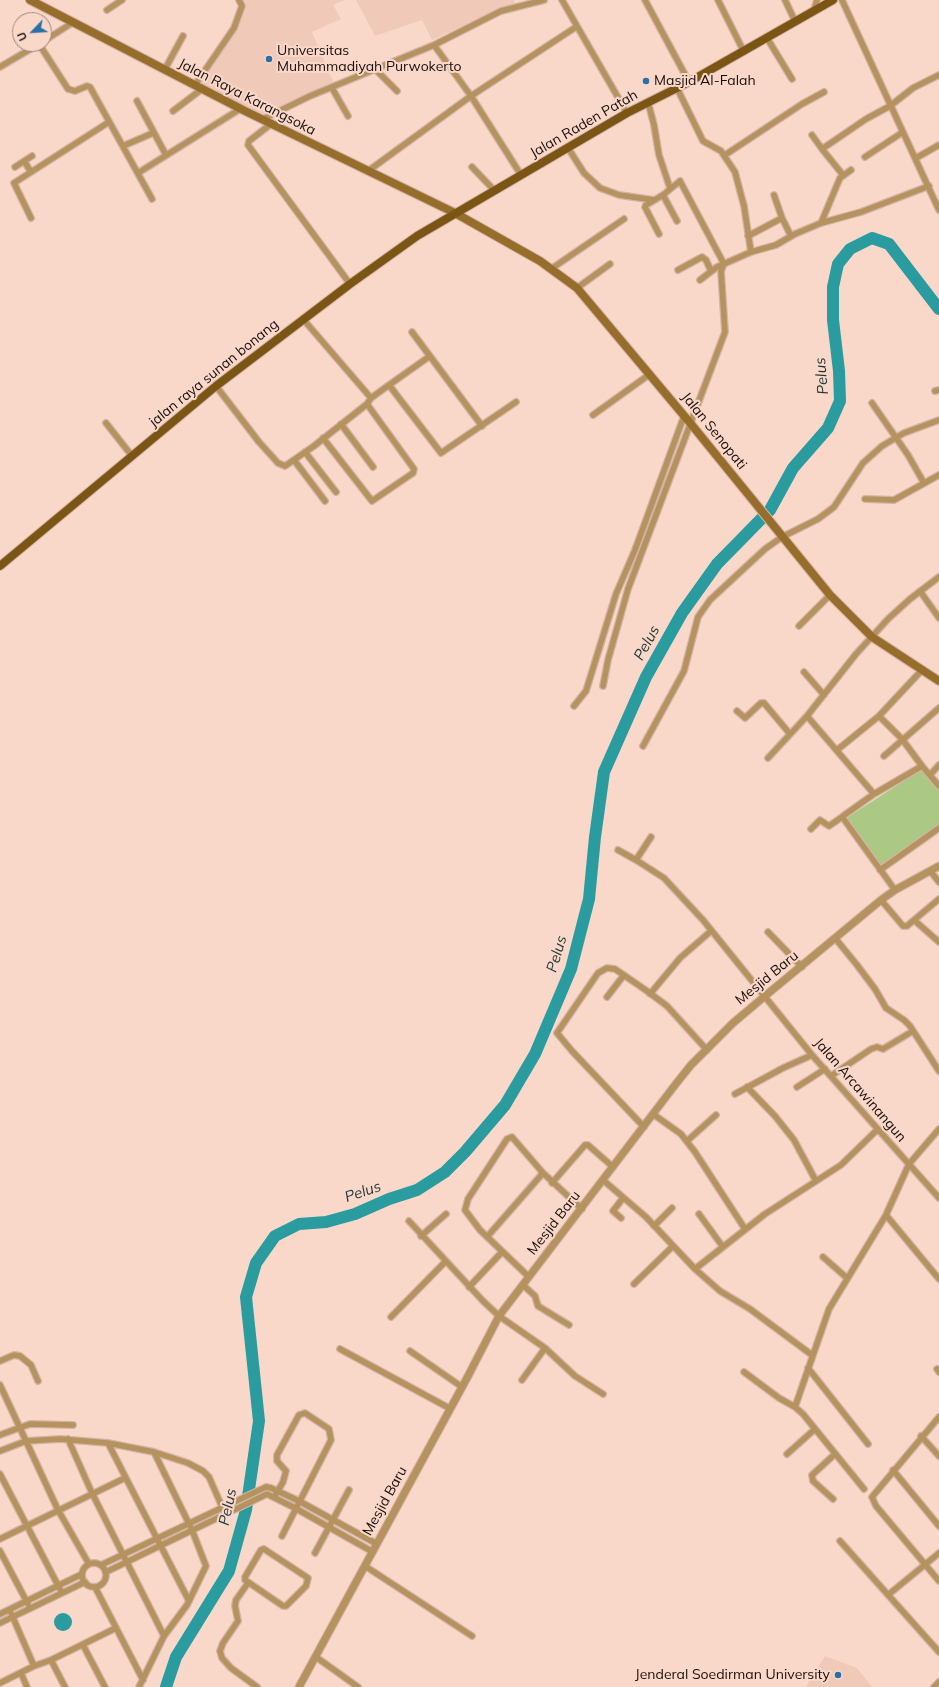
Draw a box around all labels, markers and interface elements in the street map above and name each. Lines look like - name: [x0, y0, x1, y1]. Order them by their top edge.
- north arrow: [12, 12, 52, 52]
- text: U: [14, 30, 30, 43]
- place label: Universitas Muhammadiyah Purwokerto: [277, 43, 462, 76]
- marker: Universitas Muhammadiyah Purwokerto: [264, 54, 274, 64]
- street label: Jalan Raya Karangsoka: [176, 55, 318, 139]
- place label: Masjid Al-Falah: [654, 73, 756, 89]
- marker: Masjid Al-Falah: [641, 76, 651, 86]
- street label: Jalan Raden Patah: [527, 86, 641, 162]
- street label: jalan raya sunan bonang: [146, 316, 282, 430]
- water label: Pelus: [811, 357, 833, 395]
- street label: Jalan Senopati: [678, 389, 750, 473]
- water label: Pelus: [630, 622, 664, 664]
- water label: Pelus: [543, 934, 571, 974]
- street label: Mesjid Baru: [732, 947, 802, 1009]
- street label: Jalan Arcawinangun: [810, 1035, 910, 1145]
- water label: Pelus: [342, 1177, 384, 1207]
- street label: Mesjid Baru: [524, 1188, 584, 1258]
- street label: Mesjid Baru: [359, 1464, 411, 1538]
- water label: Pelus: [215, 1487, 241, 1527]
- place label: Jenderal Soedirman University: [635, 1667, 830, 1683]
- marker: Jenderal Soedirman University: [833, 1670, 843, 1680]

